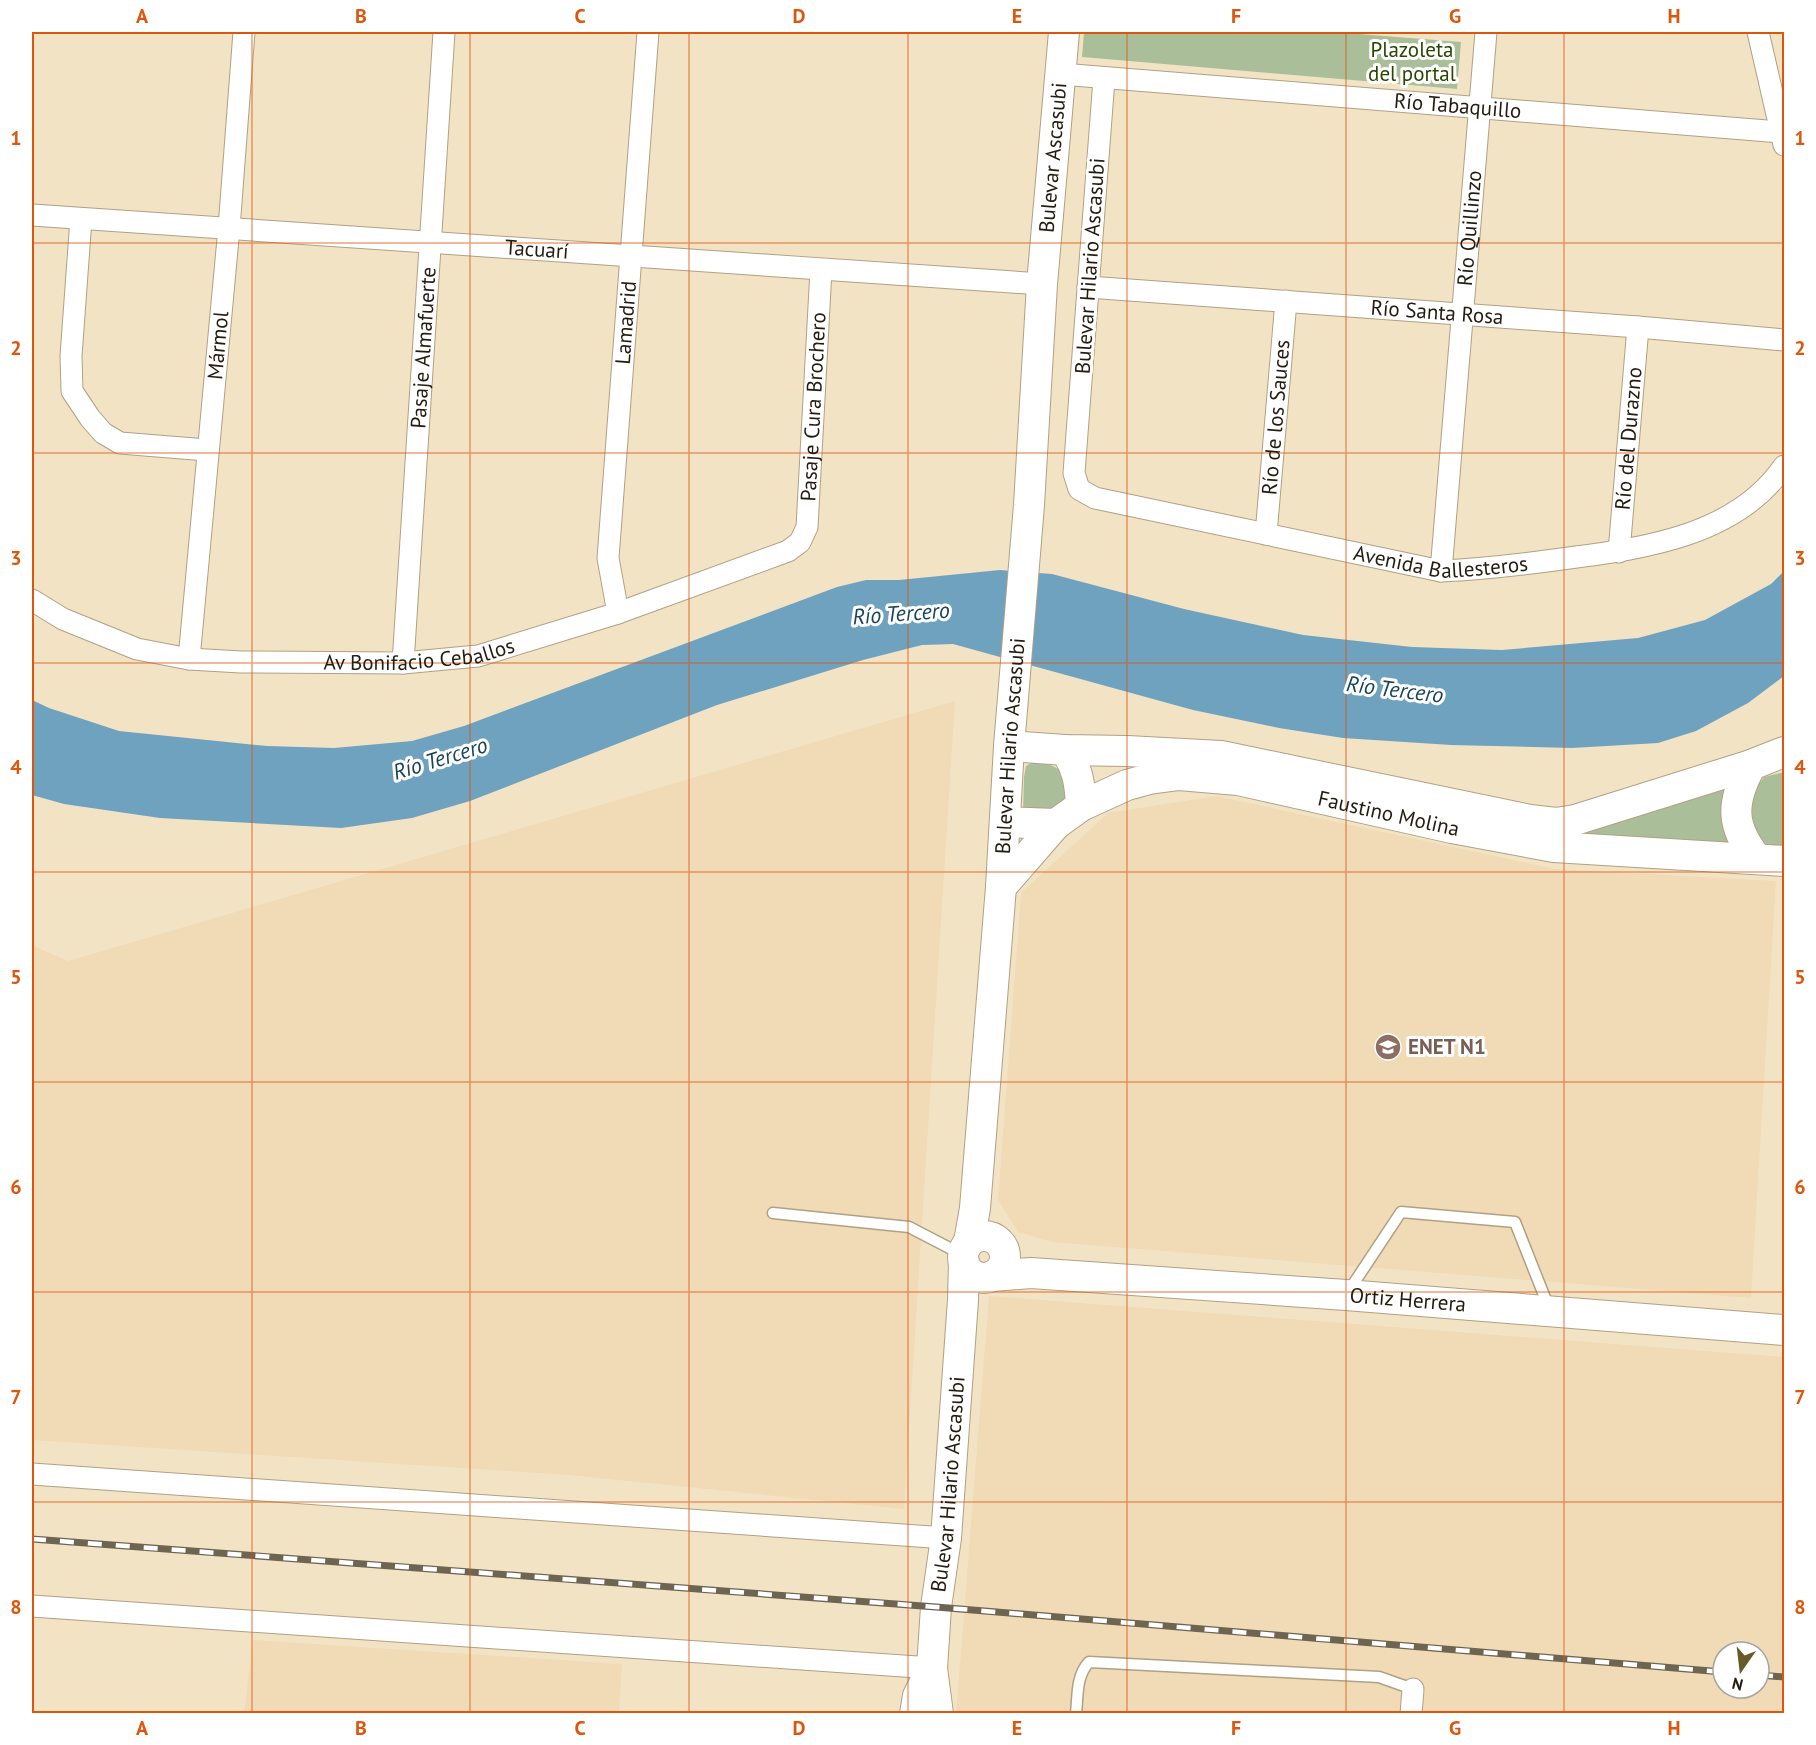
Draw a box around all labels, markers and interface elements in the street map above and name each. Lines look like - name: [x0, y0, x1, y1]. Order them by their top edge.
- text: A: [136, 3, 149, 29]
- text: B: [355, 3, 367, 29]
- text: C: [574, 3, 586, 29]
- text: D: [793, 3, 806, 29]
- text: E: [1012, 3, 1022, 29]
- text: F: [1231, 3, 1241, 29]
- text: G: [1449, 3, 1461, 29]
- text: H: [1667, 3, 1681, 29]
- park label: Plazoleta del portal: [1368, 36, 1456, 87]
- street label: Bulevar Ascasubi: [1033, 81, 1073, 234]
- street label: Río Tabaquillo: [1393, 87, 1522, 124]
- text: 1: [10, 125, 22, 151]
- text: 1: [1794, 125, 1806, 151]
- street label: Bulevar Hilario Ascasubi: [1068, 157, 1111, 375]
- street label: Río Quillinzo: [1451, 169, 1487, 287]
- street label: Tacuarí: [504, 233, 570, 265]
- street label: Pasaje Almafuerte: [404, 266, 442, 429]
- street label: Lamadrid: [609, 280, 642, 365]
- street label: Río Santa Rosa: [1370, 294, 1504, 330]
- street label: Mármol: [201, 310, 234, 381]
- street label: Pasaje Cura Brochero: [794, 311, 832, 502]
- text: 2: [10, 335, 22, 361]
- text: 2: [1794, 335, 1806, 361]
- street label: Río de los Sauces: [1255, 339, 1296, 496]
- street label: Río del Durazno: [1609, 366, 1648, 511]
- street label: Avenida Ballesteros: [1351, 539, 1529, 584]
- text: 3: [10, 545, 22, 571]
- text: 3: [1794, 545, 1806, 571]
- water label: Río Tercero: [851, 596, 951, 630]
- street label: Av Bonifacio Ceballos: [323, 632, 518, 676]
- street label: Bulevar Hilario Ascasubi: [989, 637, 1031, 855]
- water label: Río Tercero: [1345, 669, 1445, 709]
- water label: Río Tercero: [389, 730, 491, 786]
- text: 4: [10, 754, 22, 780]
- text: 4: [1794, 754, 1806, 780]
- street label: Faustino Molina: [1315, 784, 1462, 842]
- text: 5: [10, 964, 22, 990]
- text: 5: [1794, 964, 1806, 990]
- school or university icon: ENET N1: [1373, 1032, 1403, 1062]
- place label: ENET N1: [1408, 1033, 1486, 1060]
- text: 6: [10, 1174, 22, 1200]
- text: 6: [1794, 1174, 1806, 1200]
- street label: Ortiz Herrera: [1349, 1281, 1467, 1318]
- street label: Bulevar Hilario Ascasubi: [924, 1375, 971, 1594]
- text: 7: [10, 1384, 22, 1410]
- text: 7: [1794, 1384, 1806, 1410]
- text: 8: [10, 1594, 22, 1620]
- text: 8: [1794, 1594, 1806, 1620]
- north arrow: [1711, 1640, 1771, 1700]
- text: N: [1730, 1674, 1745, 1696]
- text: A: [136, 1715, 149, 1741]
- text: B: [355, 1715, 367, 1741]
- text: C: [574, 1715, 586, 1741]
- text: D: [793, 1715, 806, 1741]
- text: E: [1012, 1715, 1022, 1741]
- text: F: [1231, 1715, 1241, 1741]
- text: G: [1449, 1715, 1461, 1741]
- text: H: [1667, 1715, 1681, 1741]

